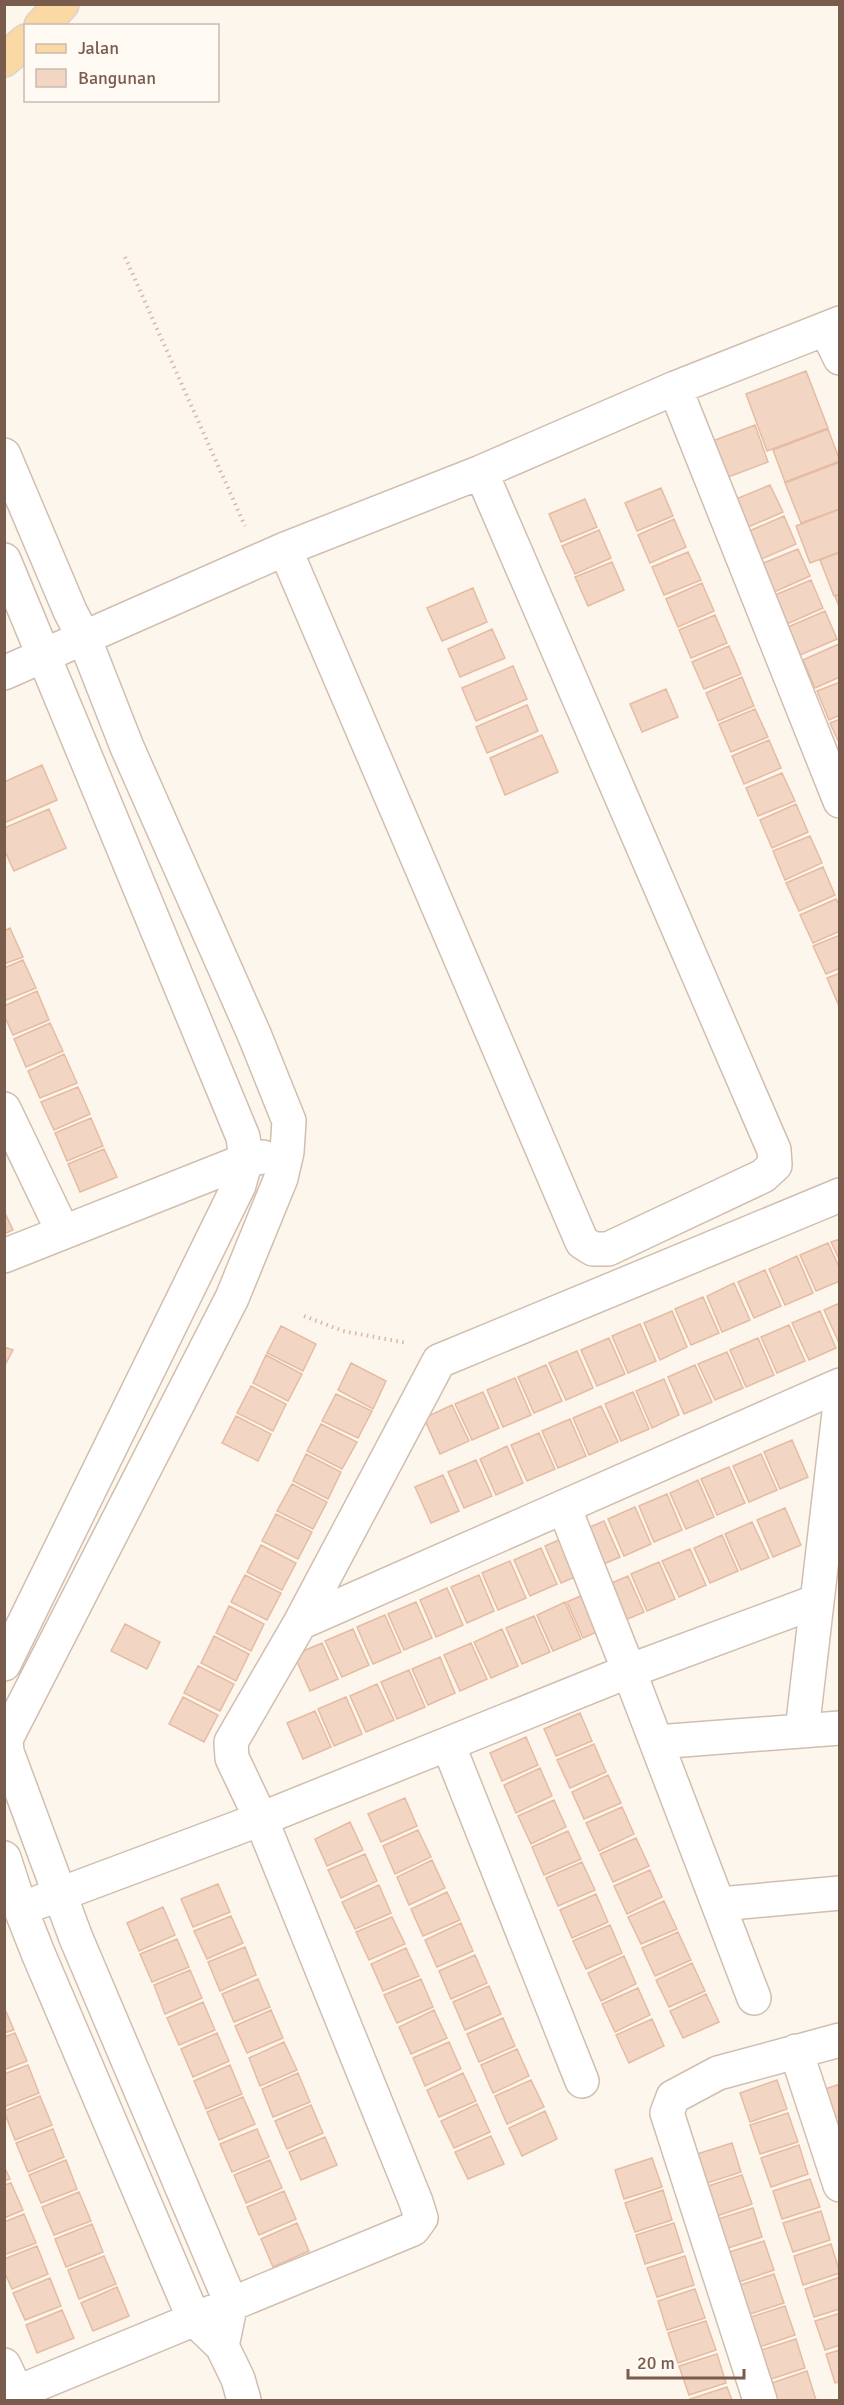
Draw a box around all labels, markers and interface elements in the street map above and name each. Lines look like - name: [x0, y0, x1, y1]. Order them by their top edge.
- legend: [24, 24, 219, 102]
- text: Jalan: [78, 37, 119, 59]
- text: Bangunan: [78, 67, 156, 89]
- scale bar: [628, 2342, 744, 2380]
- text: 20 m: [637, 2352, 675, 2374]

